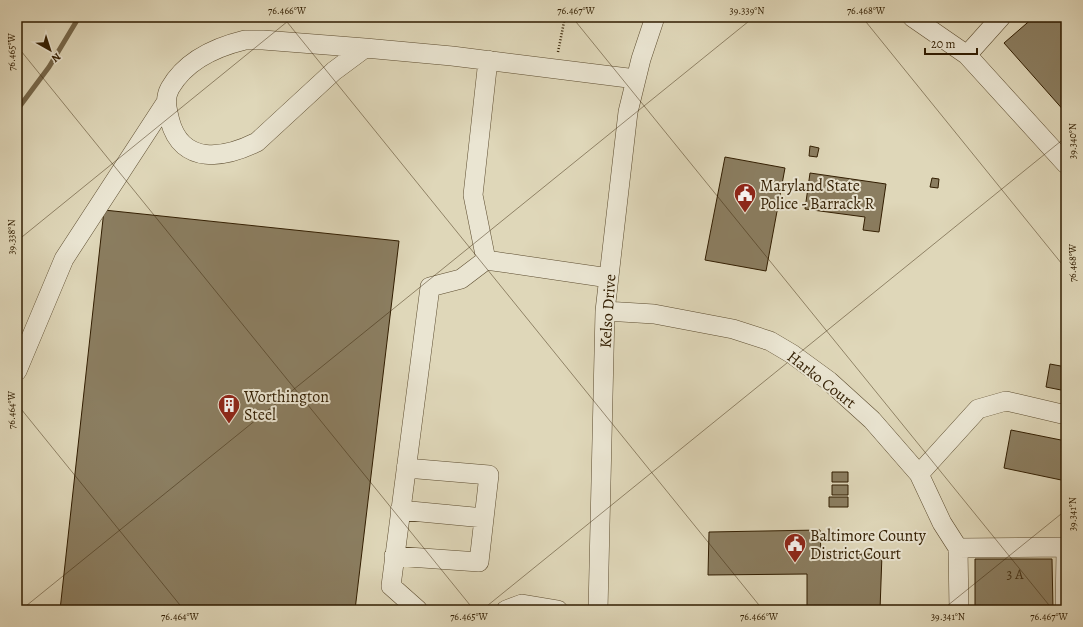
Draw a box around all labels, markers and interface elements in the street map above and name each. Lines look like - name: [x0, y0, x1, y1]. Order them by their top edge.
- text: 76.466°W: [268, 4, 307, 17]
- text: 76.467°W: [557, 4, 595, 17]
- text: 39.339°N: [730, 4, 764, 17]
- text: 76.468°W: [847, 4, 886, 17]
- north arrow: [30, 30, 70, 70]
- scale bar: [925, 30, 977, 56]
- text: 76.465°W: [5, 32, 18, 71]
- text: 20 m: [931, 36, 955, 52]
- text: N: [48, 49, 64, 66]
- text: 39.340°N: [1066, 123, 1079, 159]
- place label: Maryland State Police - Barrack R: [760, 175, 874, 215]
- public building icon: Maryland State Police - Barrack R: [732, 181, 758, 214]
- text: 39.338°N: [5, 219, 18, 255]
- text: 76.468°W: [1066, 243, 1079, 282]
- street label: Kelso Drive: [594, 273, 622, 349]
- street label: Harko Court: [782, 346, 860, 414]
- place label: Worthington Steel: [243, 386, 329, 426]
- text: 76.464°W: [5, 390, 18, 429]
- building icon: Worthington Steel: [216, 392, 242, 425]
- text: 39.341°N: [1066, 497, 1079, 531]
- place label: Baltimore County District Court: [810, 525, 927, 565]
- public building icon: Baltimore County District Court: [782, 531, 808, 564]
- house number: 3 A: [1007, 565, 1024, 584]
- text: 76.464°W: [161, 610, 200, 623]
- text: 76.465°W: [450, 610, 489, 623]
- text: 76.466°W: [740, 610, 779, 623]
- text: 39.341°N: [931, 610, 965, 623]
- text: 76.467°W: [1030, 610, 1068, 623]

